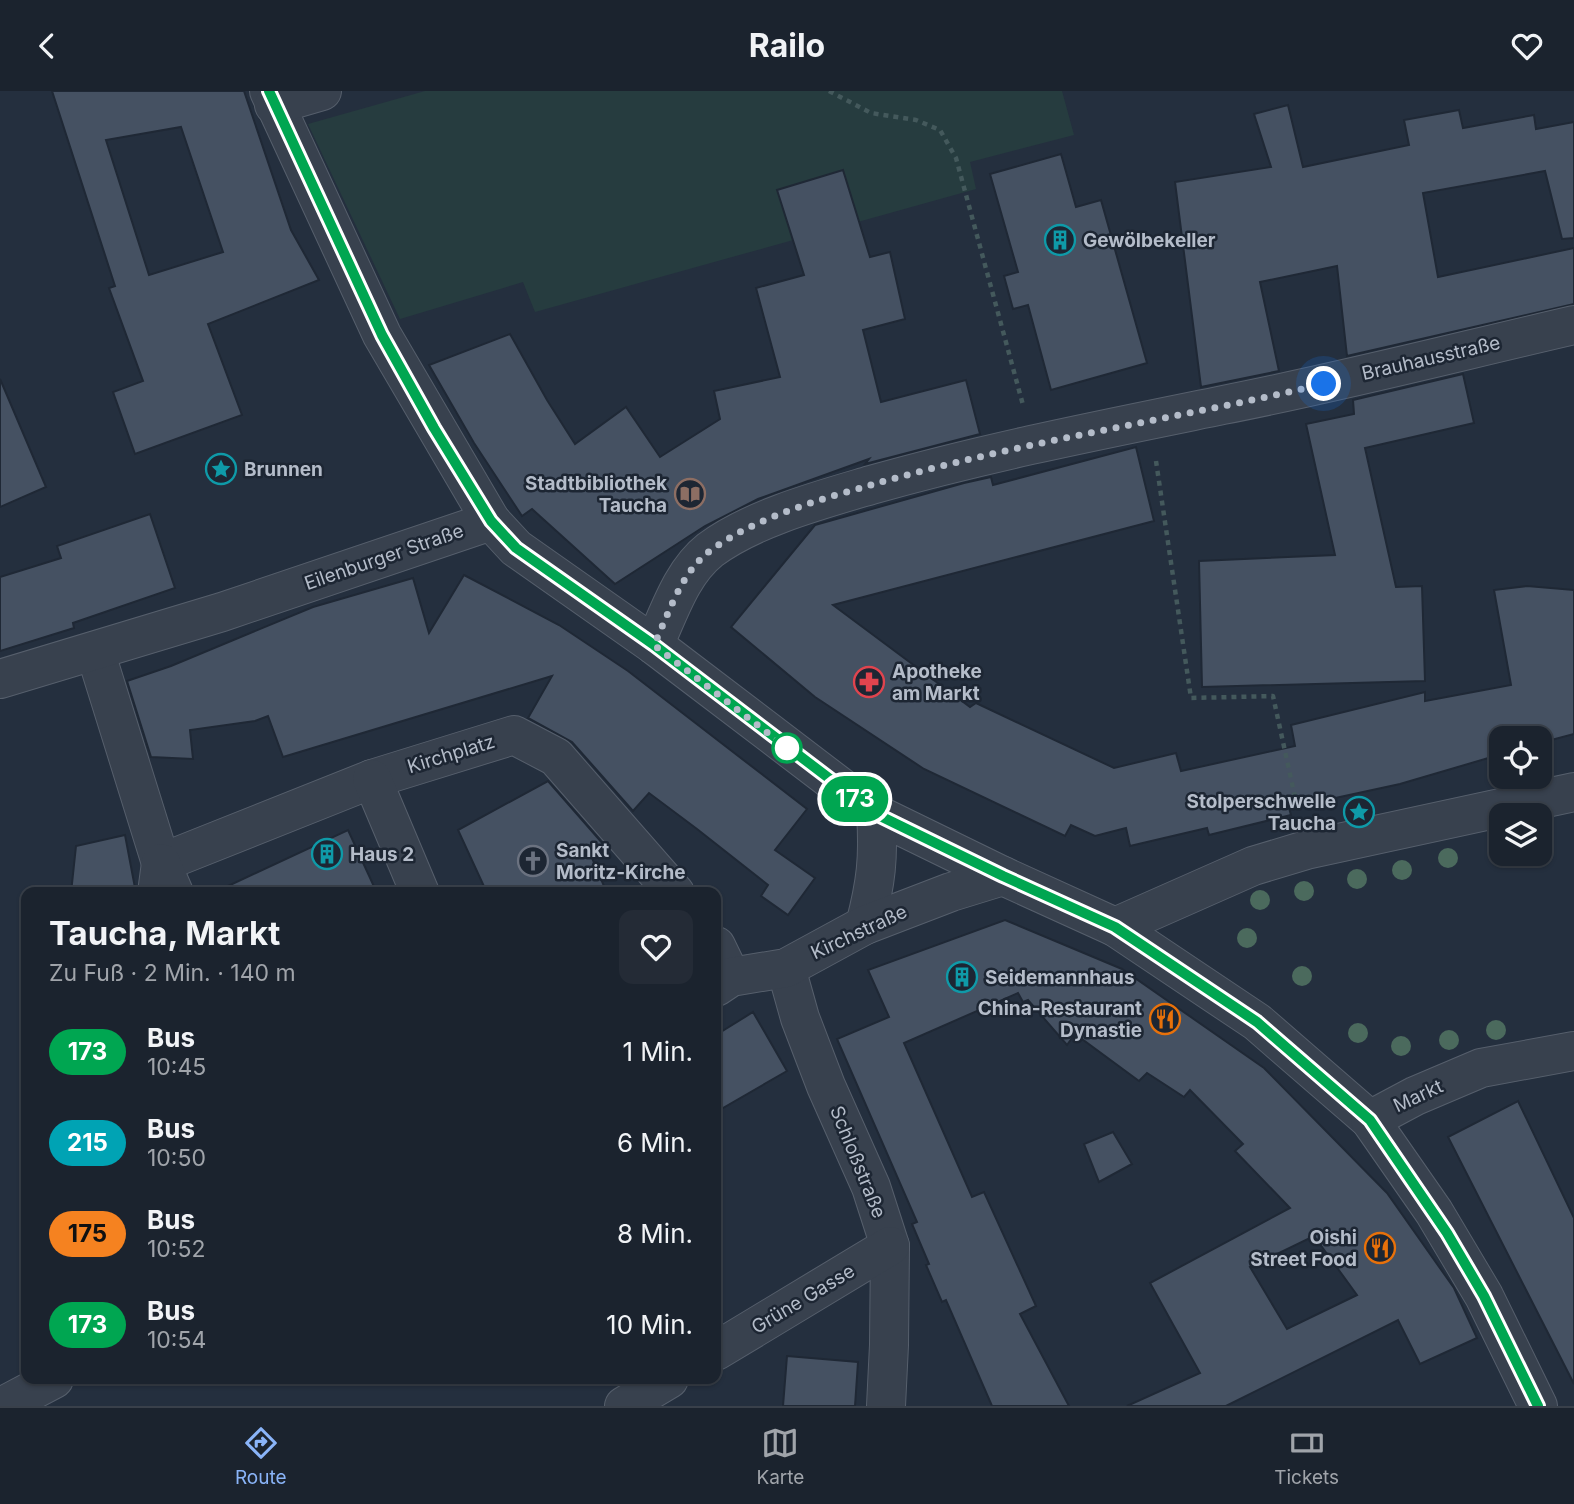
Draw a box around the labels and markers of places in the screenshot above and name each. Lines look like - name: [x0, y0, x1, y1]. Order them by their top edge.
- building icon: Gewölbekeller: [1043, 223, 1077, 257]
- place label: Gewölbekeller: [1083, 229, 1216, 252]
- place icon: Brunnen: [204, 452, 238, 486]
- place label: Brunnen: [244, 458, 323, 481]
- place label: Stadtbibliothek Taucha: [525, 472, 667, 517]
- library icon: Stadtbibliothek Taucha: [673, 477, 707, 511]
- place label: Apotheke am Markt: [892, 660, 982, 705]
- pharmacy icon: Apotheke am Markt: [852, 665, 886, 699]
- unlabelled marker: [772, 733, 802, 763]
- place label: Stolperschwelle Taucha: [1186, 790, 1336, 835]
- place icon: Stolperschwelle Taucha: [1342, 795, 1376, 829]
- building icon: Haus 2: [310, 837, 344, 871]
- place label: Sankt Moritz-Kirche: [556, 839, 686, 884]
- place label: Haus 2: [350, 843, 414, 866]
- church icon: Sankt Moritz-Kirche: [516, 844, 550, 878]
- building icon: Seidemannhaus: [945, 960, 979, 994]
- place label: Seidemannhaus: [985, 966, 1135, 989]
- place label: China-Restaurant Dynastie: [978, 997, 1142, 1042]
- restaurant icon: China-Restaurant Dynastie: [1148, 1002, 1182, 1036]
- place label: Oishi Street Food: [1250, 1226, 1357, 1271]
- restaurant icon: Oishi Street Food: [1363, 1231, 1397, 1265]

